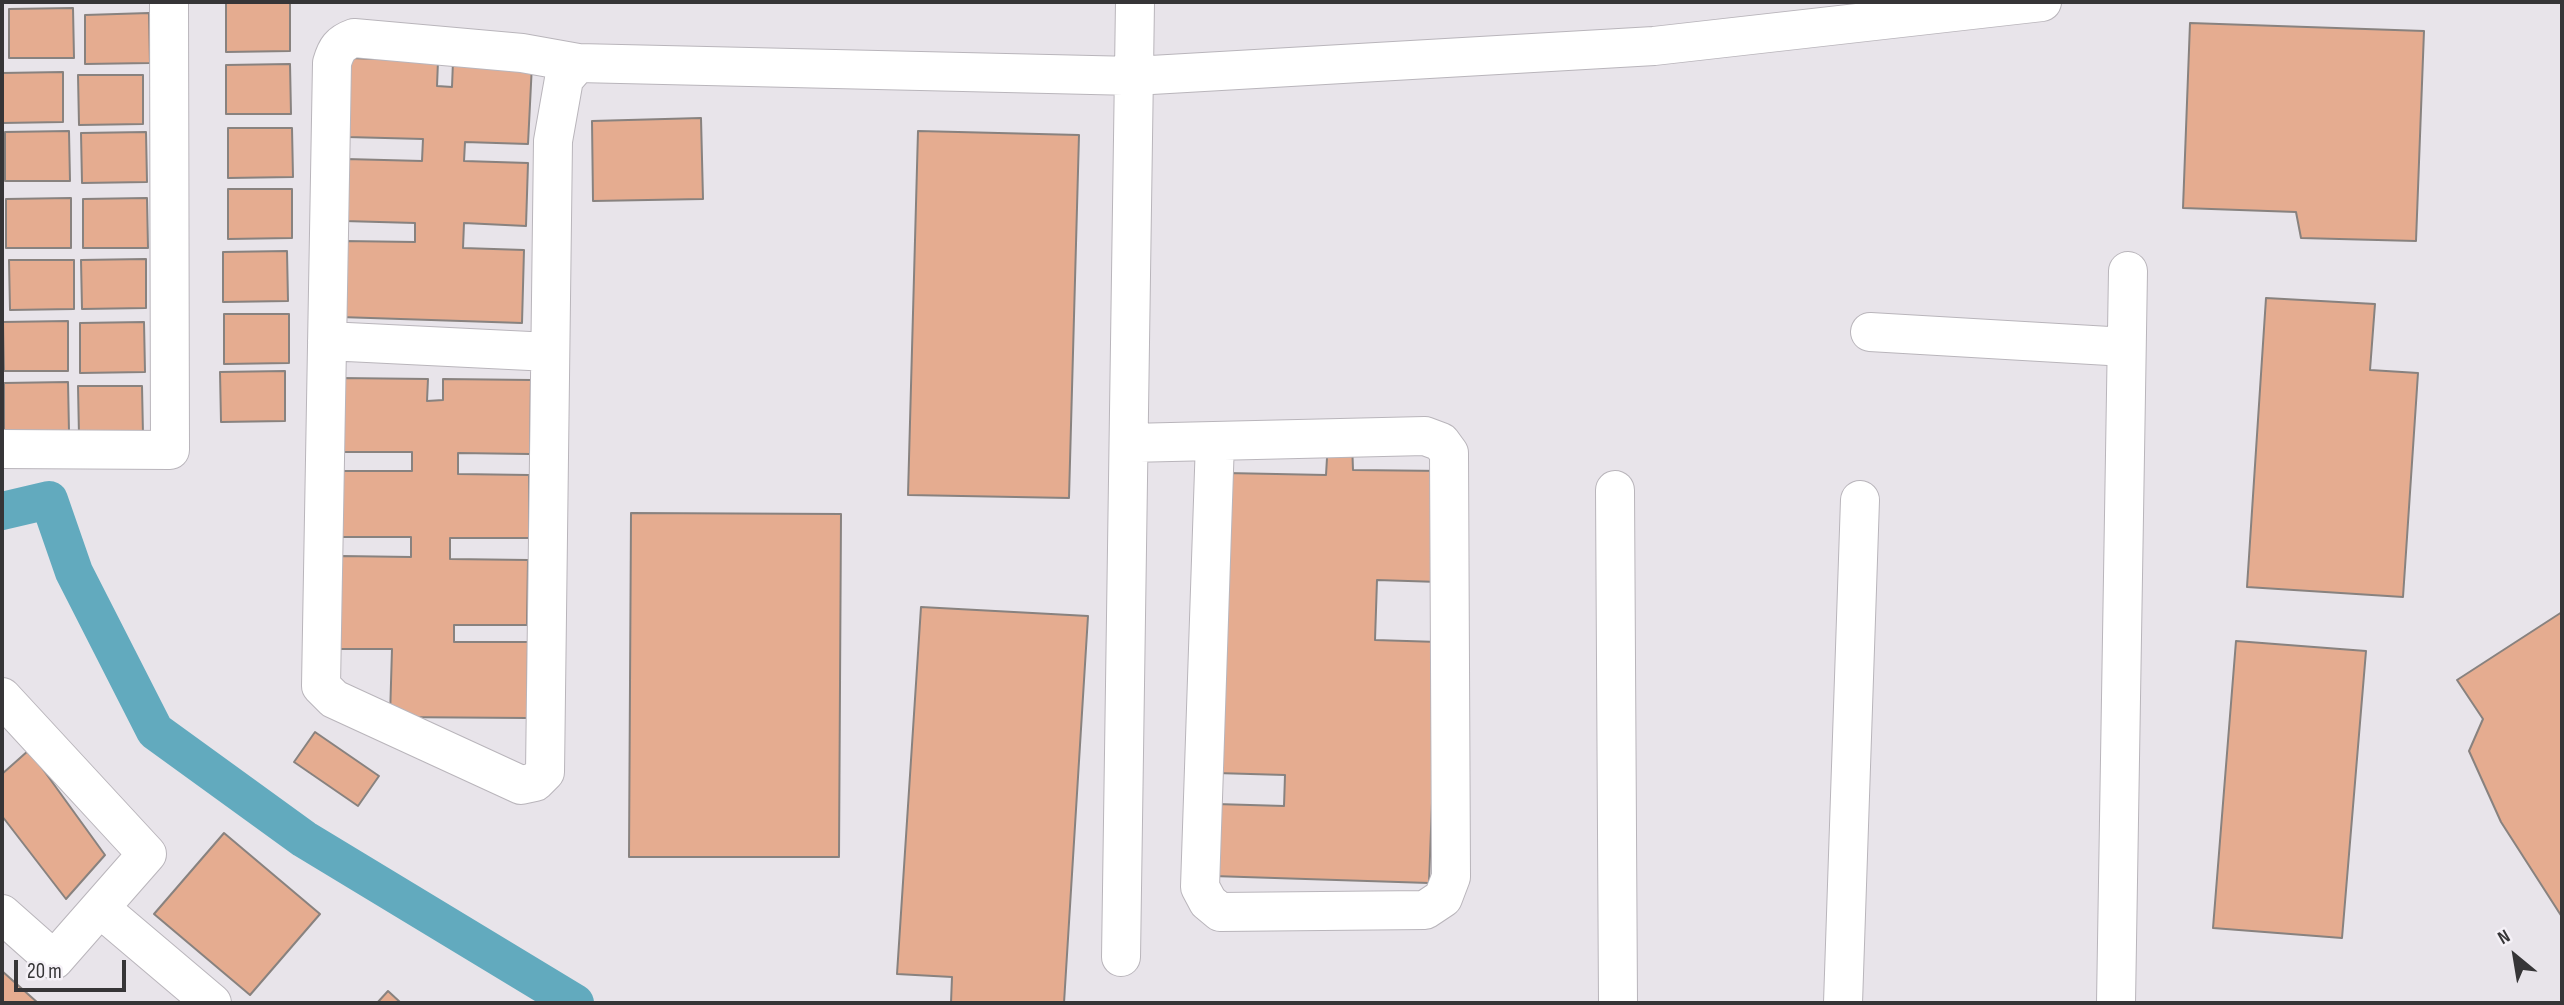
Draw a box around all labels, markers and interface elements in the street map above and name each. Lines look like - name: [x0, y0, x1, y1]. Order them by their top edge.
- north arrow: [2480, 921, 2550, 991]
- text: N: [2494, 925, 2514, 950]
- scale bar: [18, 946, 130, 990]
- text: 20 m: [27, 959, 62, 984]

